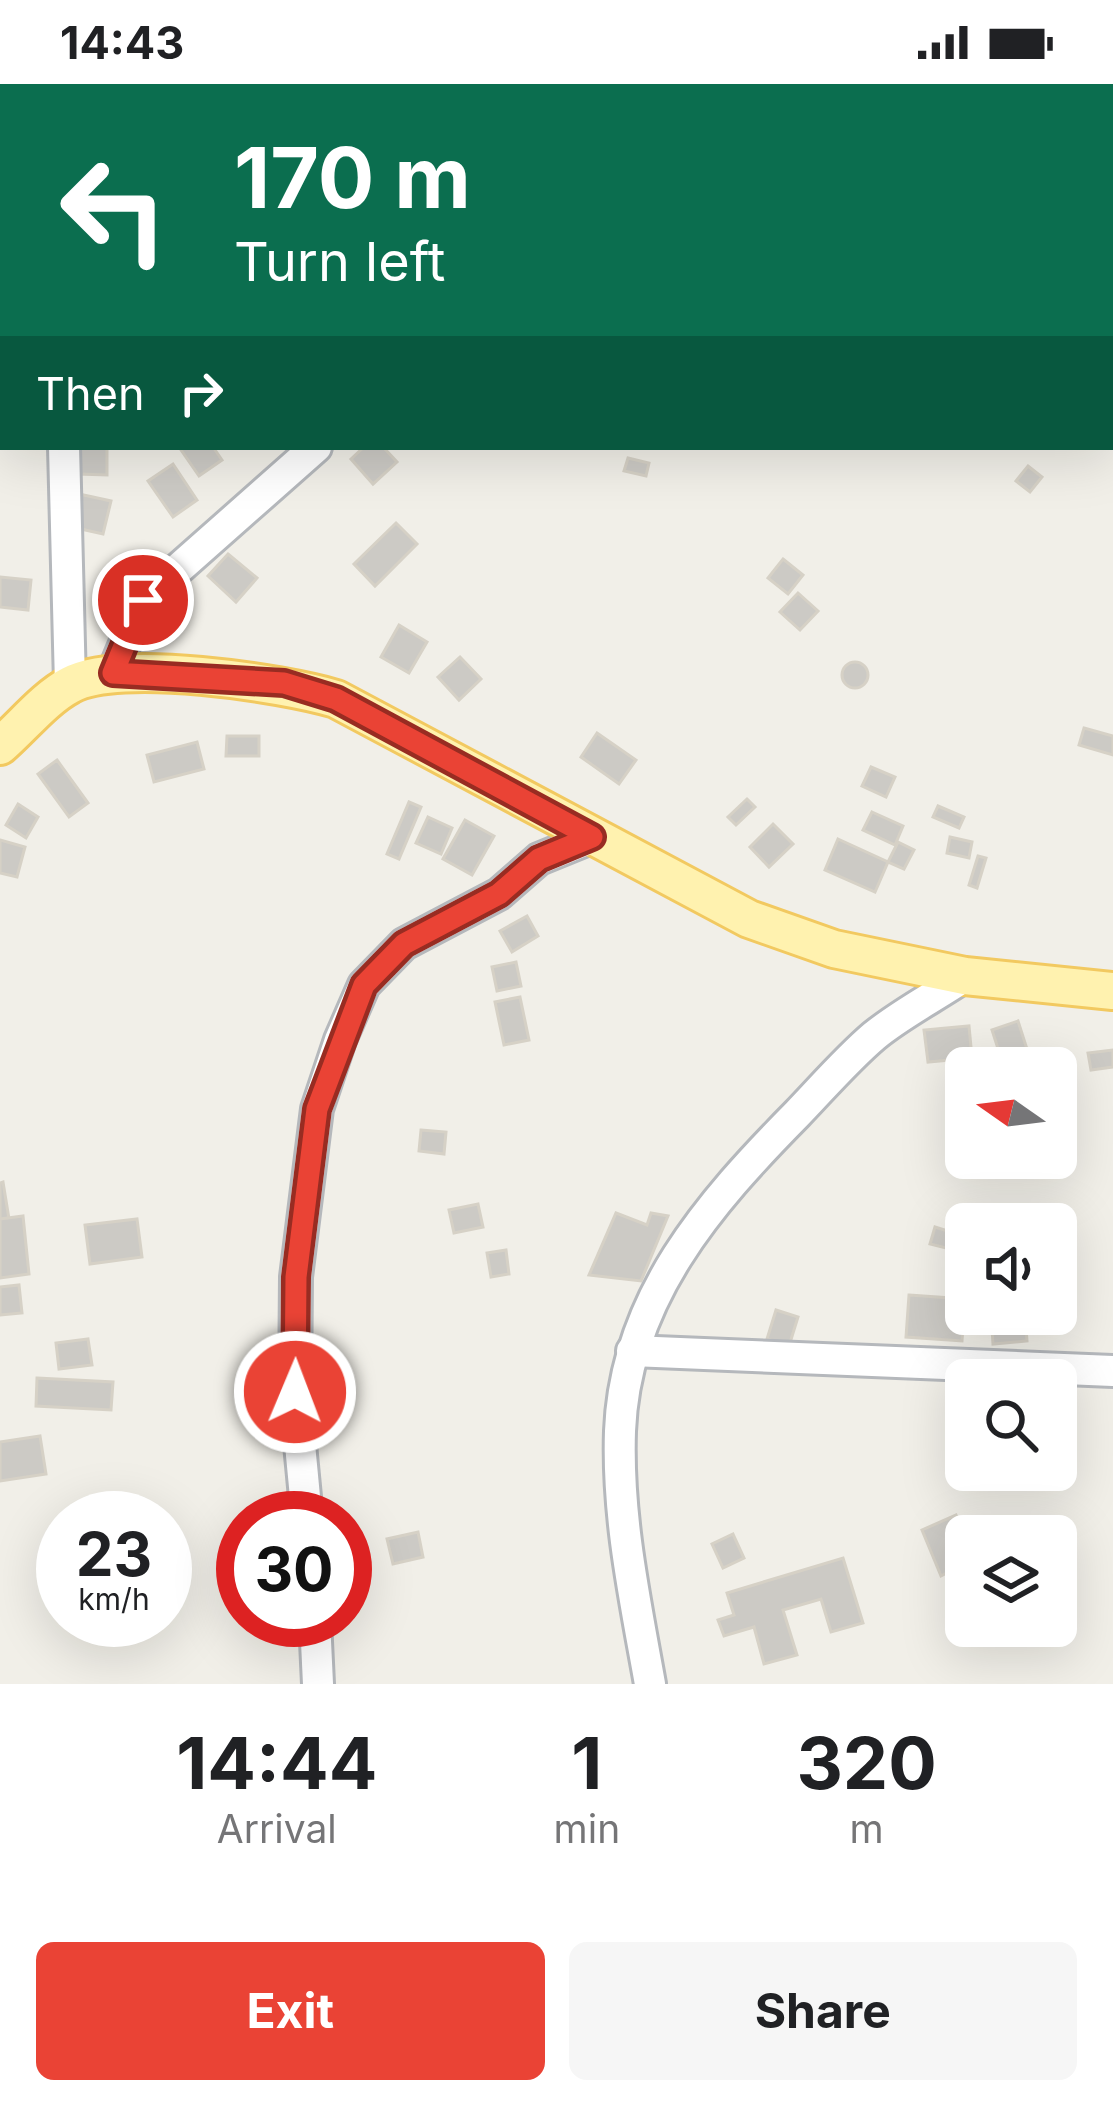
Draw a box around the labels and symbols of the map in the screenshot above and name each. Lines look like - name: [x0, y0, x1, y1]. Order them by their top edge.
- pin: [92, 549, 194, 651]
- north arrow: [945, 1047, 1077, 1179]
- position arrow: [232, 1329, 358, 1455]
- speed limit sign: 30: [216, 1491, 372, 1647]

